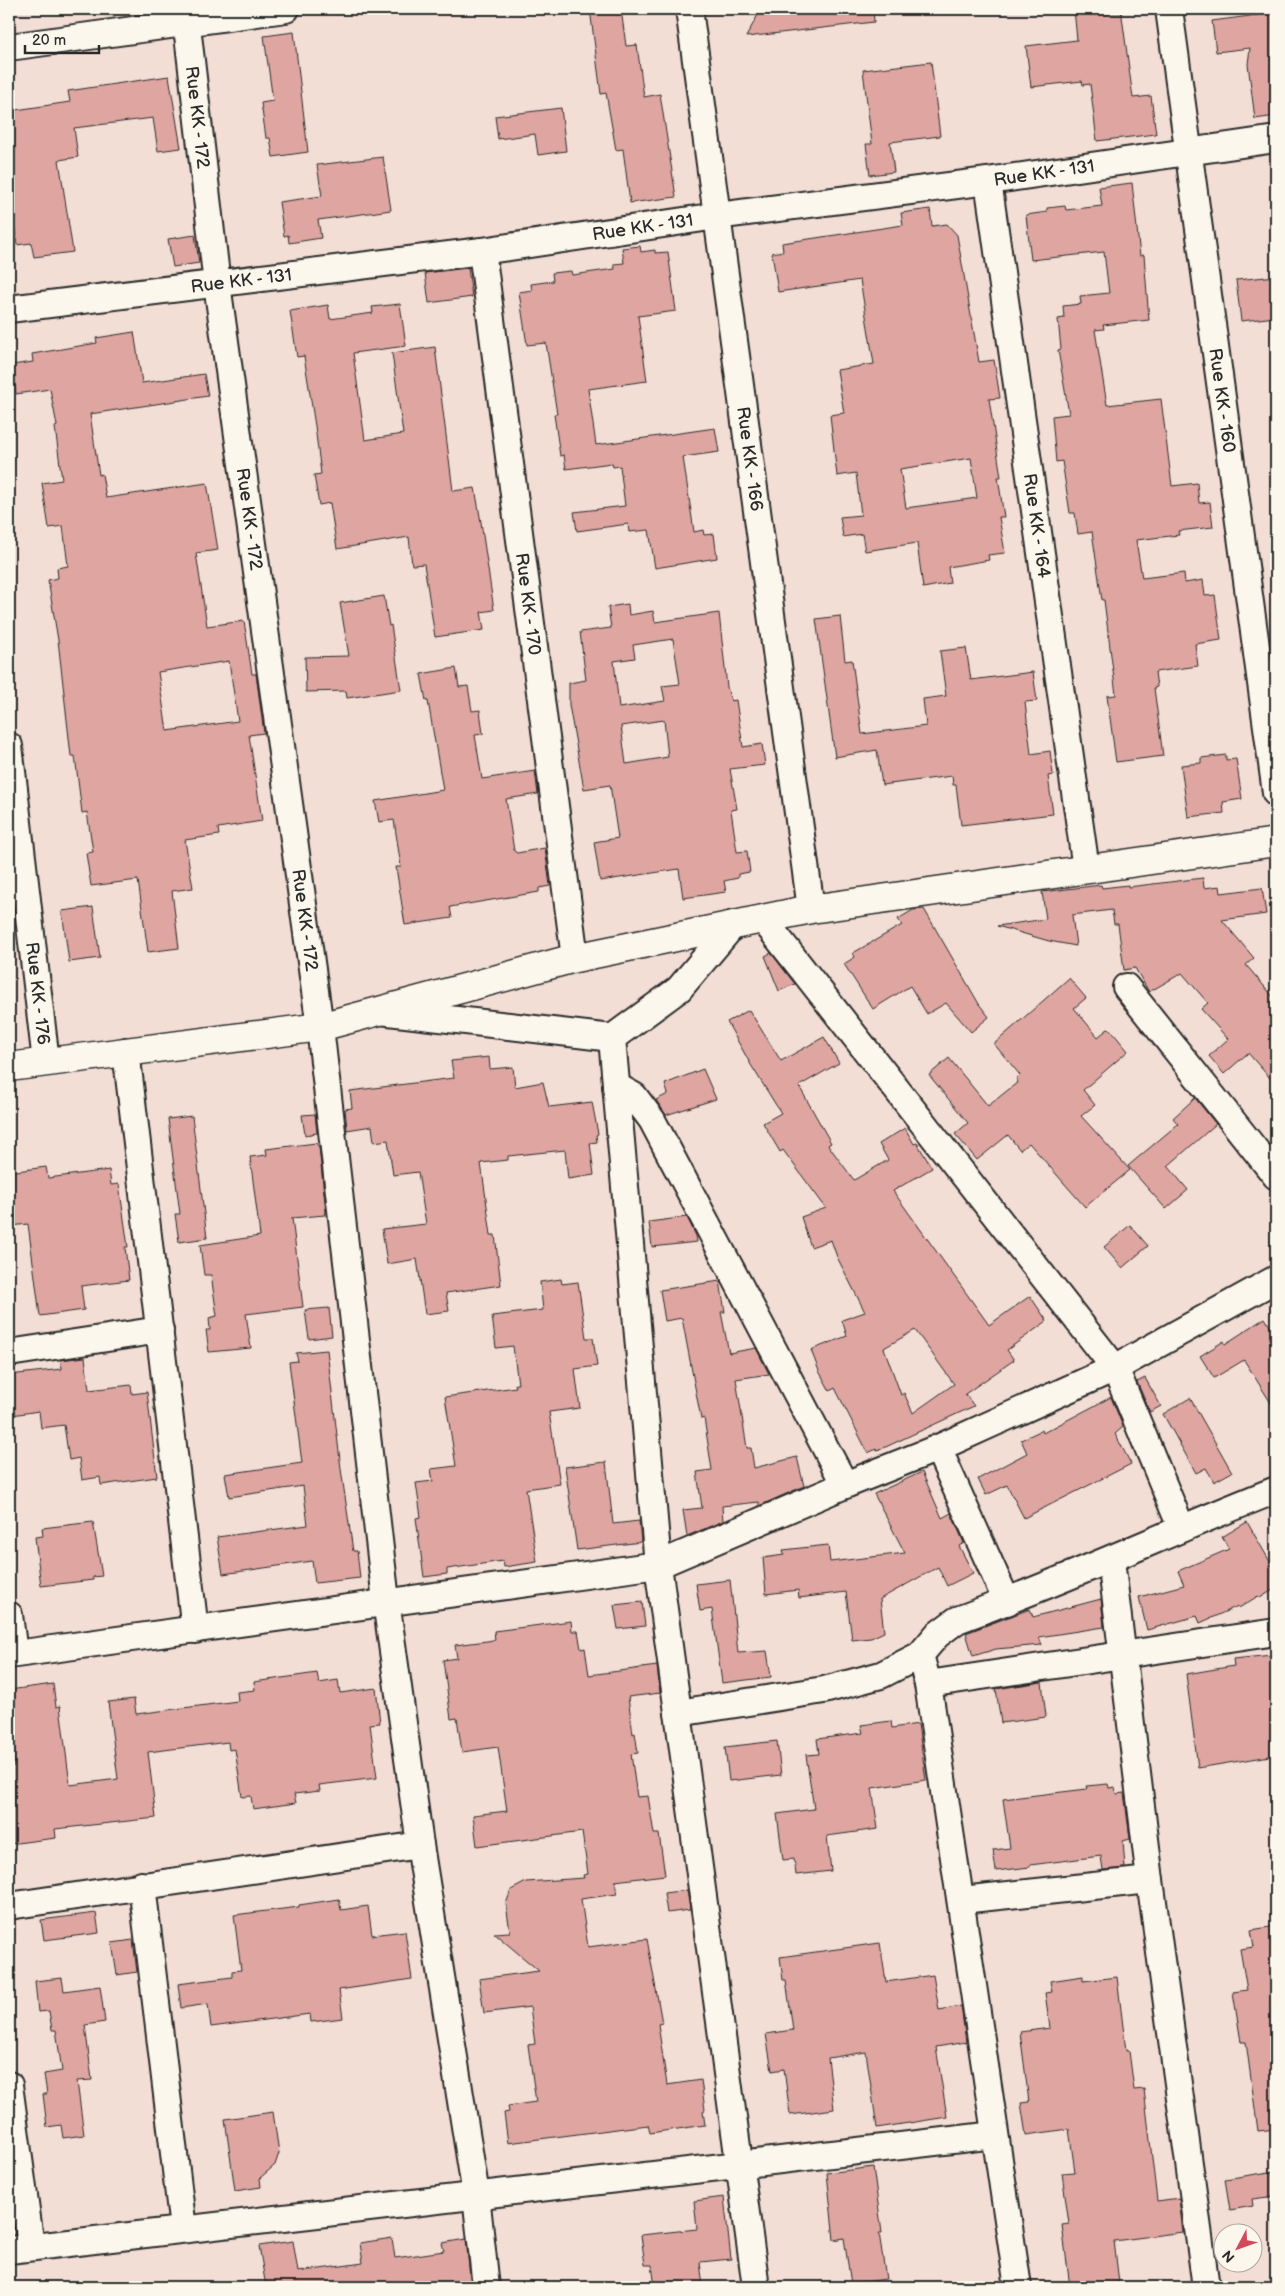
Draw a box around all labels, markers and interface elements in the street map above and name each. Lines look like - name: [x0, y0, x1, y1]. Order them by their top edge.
- scale bar: [25, 22, 99, 54]
- text: 20 m: [32, 31, 66, 50]
- street label: Rue KK - 172: [181, 65, 214, 170]
- street label: Rue KK - 131: [992, 156, 1096, 191]
- street label: Rue KK - 131: [591, 210, 695, 245]
- street label: Rue KK - 131: [190, 264, 293, 298]
- street label: Rue KK - 160: [1204, 347, 1239, 454]
- street label: Rue KK - 166: [732, 405, 767, 513]
- street label: Rue KK - 172: [232, 467, 267, 572]
- street label: Rue KK - 164: [1019, 472, 1054, 579]
- street label: Rue KK - 170: [511, 552, 545, 656]
- street label: Rue KK - 172: [287, 868, 322, 973]
- street label: Rue KK - 176: [21, 941, 54, 1046]
- north arrow: [1212, 2224, 1262, 2274]
- text: N: [1219, 2247, 1238, 2266]

